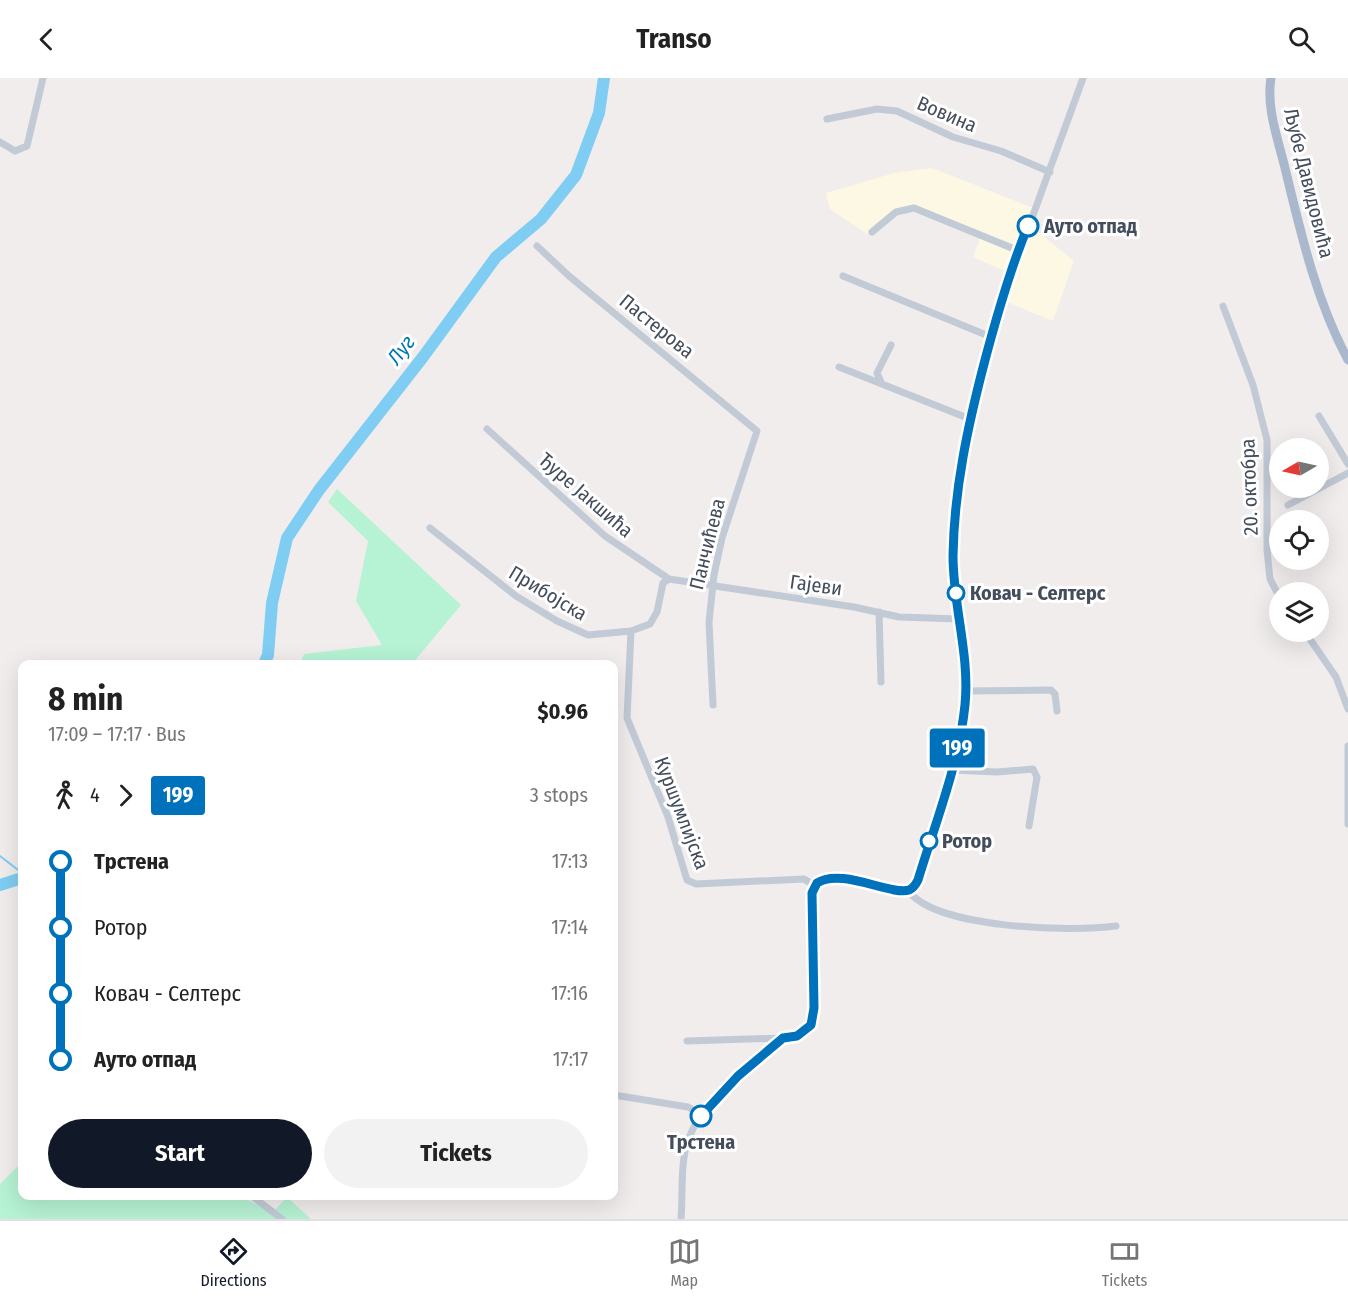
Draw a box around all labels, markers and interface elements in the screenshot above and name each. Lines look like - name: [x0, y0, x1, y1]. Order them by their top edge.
- icon: back: [30, 23, 63, 56]
- text: Transo: [636, 23, 712, 55]
- icon: search: [1285, 23, 1318, 56]
- street label: Вовина: [913, 91, 981, 137]
- street label: Љубе Давидовића: [1279, 106, 1339, 260]
- place label: Ауто отпад: [1043, 214, 1137, 238]
- marker: Ауто отпад: [1017, 215, 1039, 237]
- street label: Пастерова: [615, 289, 699, 363]
- water label: Луг: [381, 330, 421, 371]
- street label: 20. октобра: [1235, 438, 1263, 536]
- north arrow: [1269, 438, 1329, 498]
- map controls: [1269, 438, 1329, 642]
- street label: Ђуре Јакшића: [534, 447, 638, 543]
- street label: Панчићева: [684, 496, 730, 592]
- button: locate: [1269, 510, 1329, 570]
- street label: Прибојска: [505, 560, 591, 626]
- street label: Гајеви: [788, 569, 844, 601]
- place label: Ковач - Селтерс: [970, 581, 1106, 605]
- button: layers: [1269, 582, 1329, 642]
- marker: Ковач - Селтерс: [947, 584, 965, 602]
- text: 8 min: [48, 679, 123, 719]
- text: $0.96: [538, 698, 588, 725]
- text: 17:09 – 17:17 · Bus: [48, 722, 186, 746]
- line badge: 199: [922, 728, 992, 768]
- text: 199: [942, 735, 972, 761]
- street label: Куршумлијска: [649, 753, 715, 873]
- icon: walk: [48, 779, 81, 812]
- icon: forward: [109, 779, 142, 812]
- text: 199: [163, 782, 193, 808]
- text: 4: [90, 783, 100, 807]
- text: 3 stops: [530, 783, 588, 807]
- place label: Ротор: [942, 829, 992, 853]
- marker: Ротор: [920, 832, 938, 850]
- text: Трстена: [94, 848, 169, 875]
- text: 17:13: [552, 849, 588, 873]
- text: Ротор: [94, 914, 148, 941]
- text: 17:14: [551, 915, 588, 939]
- text: Ковач - Селтерс: [94, 980, 241, 1007]
- text: 17:16: [551, 981, 588, 1005]
- text: Ауто отпад: [94, 1046, 196, 1073]
- text: 17:17: [553, 1047, 588, 1071]
- marker: Трстена: [690, 1105, 712, 1127]
- button: Start: [48, 1119, 312, 1188]
- button: Tickets: [324, 1119, 588, 1188]
- place label: Трстена: [667, 1130, 735, 1154]
- tab: Directions: [201, 1235, 267, 1290]
- tab: Map: [668, 1235, 701, 1290]
- tab: Tickets: [1102, 1235, 1147, 1290]

